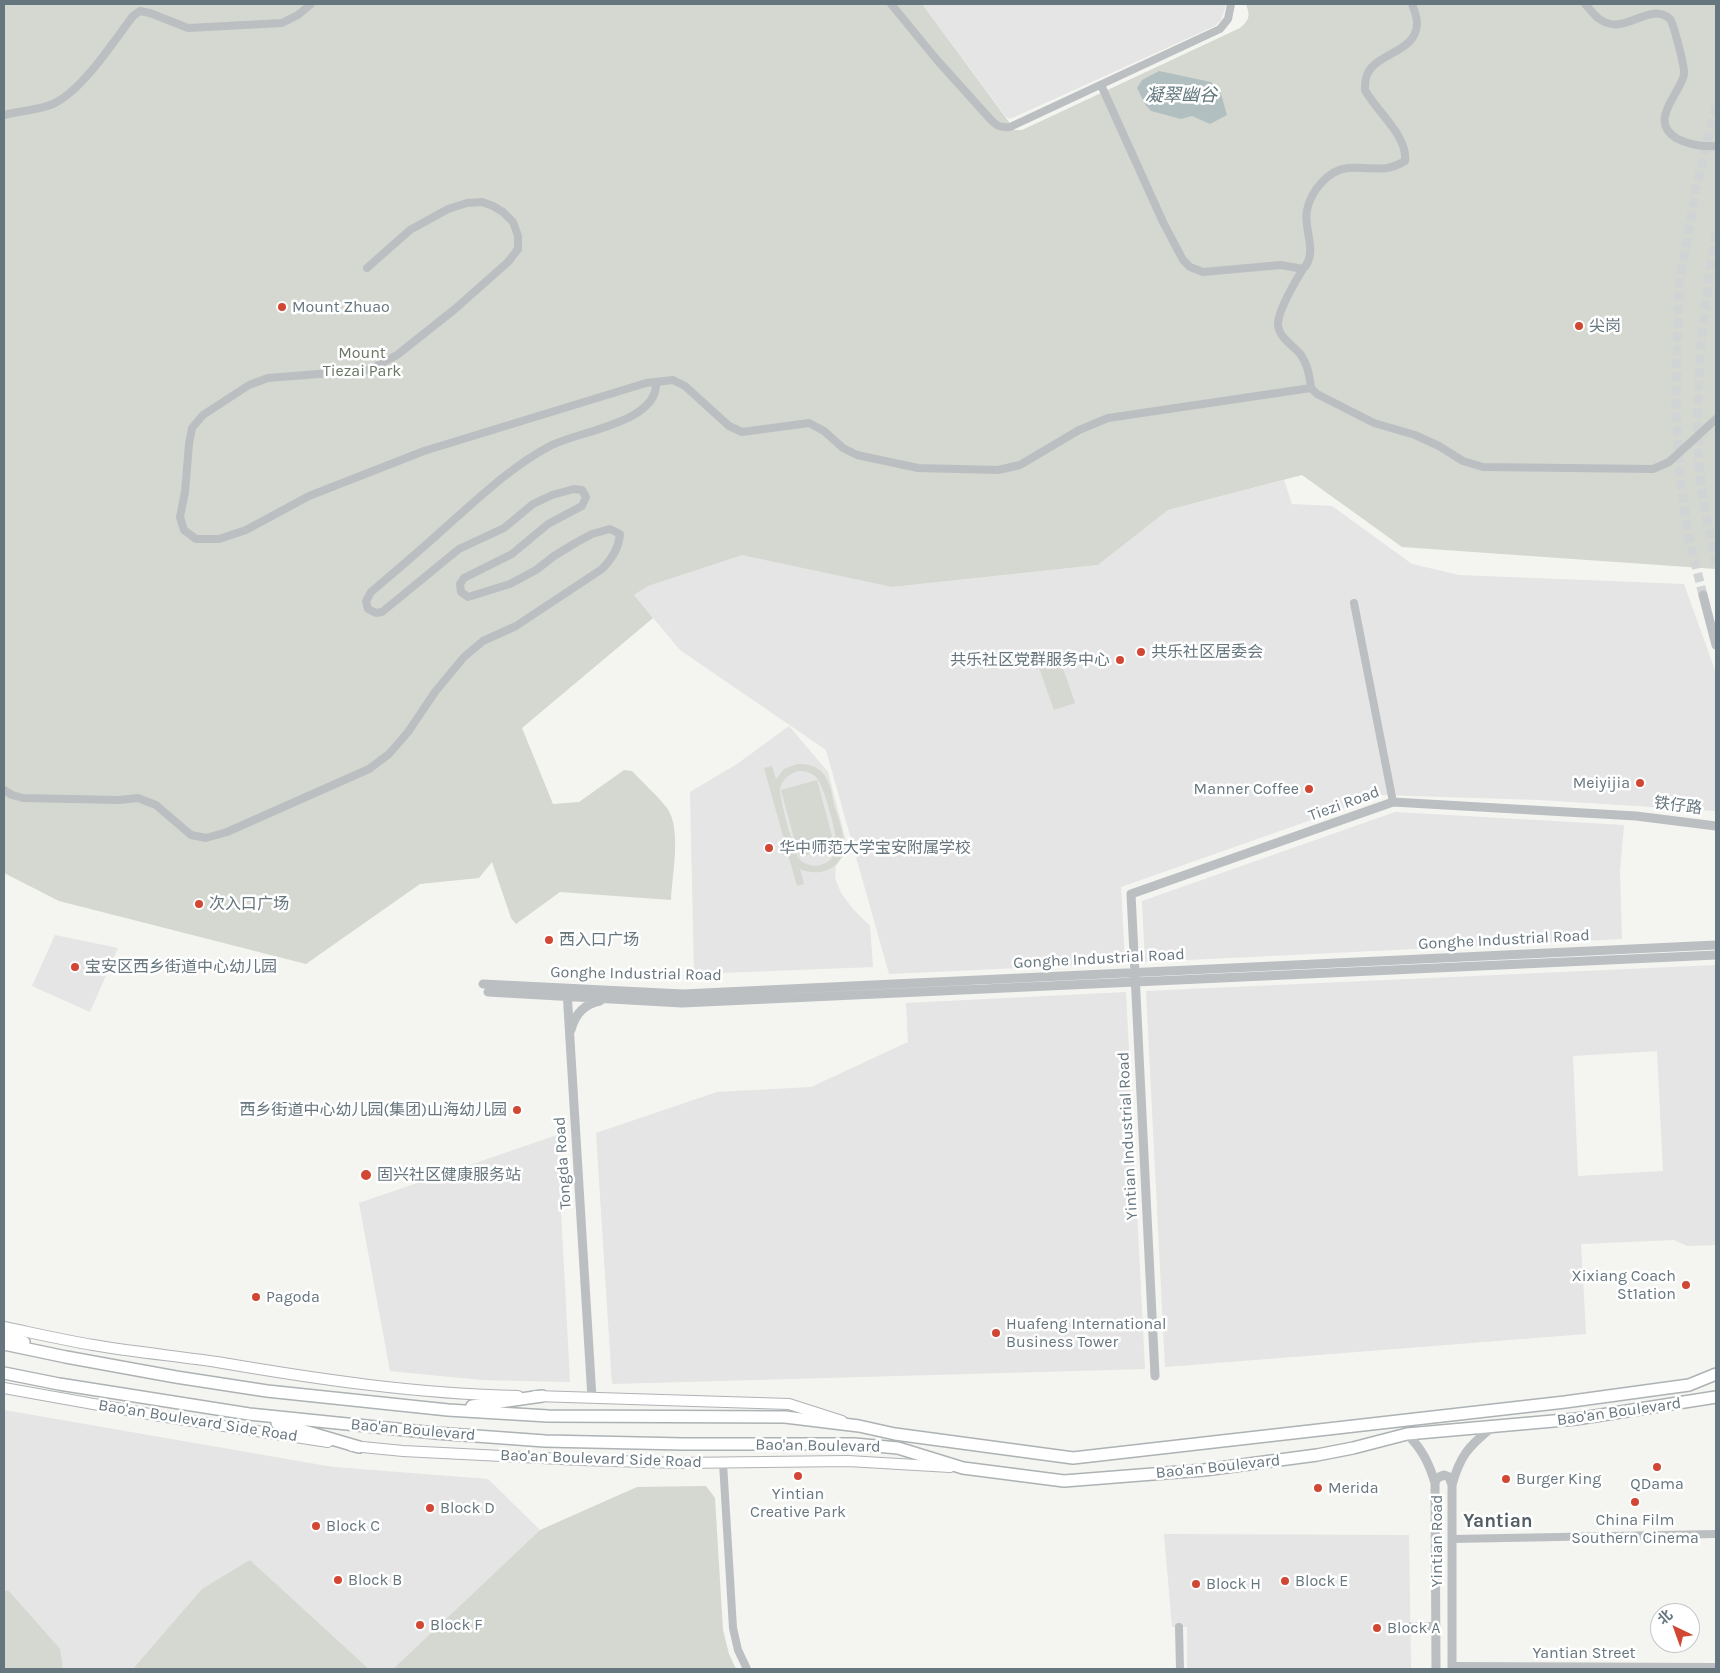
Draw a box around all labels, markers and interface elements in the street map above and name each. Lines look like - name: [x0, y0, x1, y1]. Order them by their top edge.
- water label: 凝翠幽谷: [1145, 85, 1217, 107]
- place label: Mount Zhuao: [292, 297, 390, 317]
- marker: Mount Zhuao: [276, 301, 288, 313]
- place label: 尖岗: [1589, 316, 1621, 336]
- marker: 尖岗: [1573, 320, 1585, 332]
- park label: Mount Tiezai Park: [323, 343, 401, 381]
- place label: 共乐社区居委会: [1151, 642, 1263, 662]
- marker: 共乐社区居委会: [1135, 646, 1147, 658]
- place label: 共乐社区党群服务中心: [950, 650, 1110, 670]
- marker: 共乐社区党群服务中心: [1114, 654, 1126, 666]
- place label: Meiyijia: [1573, 773, 1630, 793]
- marker: Meiyijia: [1634, 777, 1646, 789]
- place label: Manner Coffee: [1194, 779, 1299, 799]
- street label: Tiezi Road: [1306, 782, 1382, 826]
- marker: Manner Coffee: [1303, 783, 1315, 795]
- street label: 铁仔路: [1653, 794, 1703, 818]
- place label: 华中师范大学宝安附属学校: [779, 838, 971, 858]
- marker: 华中师范大学宝安附属学校: [763, 842, 775, 854]
- place label: 次入口广场: [209, 894, 289, 914]
- marker: 次入口广场: [193, 898, 205, 910]
- street label: Gonghe Industrial Road: [1418, 926, 1590, 954]
- place label: 西入口广场: [559, 930, 639, 950]
- marker: 西入口广场: [543, 934, 555, 946]
- street label: Gonghe Industrial Road: [1013, 945, 1185, 973]
- place label: 宝安区西乡街道中心幼儿园: [85, 957, 277, 977]
- marker: 宝安区西乡街道中心幼儿园: [69, 961, 81, 973]
- street label: Gonghe Industrial Road: [550, 963, 722, 985]
- street label: Yintian Industrial Road: [1114, 1051, 1142, 1221]
- place label: 西乡街道中心幼儿园(集团)山海幼儿园: [240, 1100, 507, 1120]
- marker: 西乡街道中心幼儿园(集团)山海幼儿园: [511, 1104, 523, 1116]
- street label: Tongda Road: [550, 1116, 576, 1210]
- place label: 固兴社区健康服务站: [377, 1165, 521, 1185]
- marker: 固兴社区健康服务站: [359, 1168, 373, 1182]
- place label: Xixiang Coach St1ation: [1571, 1266, 1676, 1304]
- marker: Xixiang Coach St1ation: [1680, 1279, 1692, 1291]
- place label: Pagoda: [266, 1287, 320, 1307]
- marker: Pagoda: [250, 1291, 262, 1303]
- place label: Huafeng International Business Tower: [1006, 1314, 1166, 1352]
- marker: Huafeng International Business Tower: [990, 1327, 1002, 1339]
- street label: Bao'an Boulevard: [1556, 1394, 1682, 1430]
- street label: Bao'an Boulevard Side Road: [97, 1396, 299, 1446]
- street label: Bao'an Boulevard: [350, 1415, 476, 1445]
- street label: Bao'an Boulevard: [755, 1435, 881, 1457]
- street label: Bao'an Boulevard Side Road: [500, 1446, 702, 1472]
- street label: Bao'an Boulevard: [1155, 1451, 1281, 1483]
- marker: QDama: [1651, 1461, 1663, 1473]
- place label: Burger King: [1516, 1469, 1601, 1489]
- marker: Yintian Creative Park: [792, 1470, 804, 1482]
- marker: Burger King: [1500, 1473, 1512, 1485]
- place label: QDama: [1630, 1474, 1684, 1494]
- place label: Merida: [1328, 1478, 1379, 1498]
- marker: Merida: [1312, 1482, 1324, 1494]
- place label: Yintian Creative Park: [750, 1484, 846, 1522]
- street label: Yintian Road: [1427, 1494, 1447, 1588]
- marker: China Film Southern Cinema: [1629, 1496, 1641, 1508]
- place label: Block D: [440, 1498, 495, 1518]
- marker: Block D: [424, 1502, 436, 1514]
- place label: China Film Southern Cinema: [1571, 1510, 1699, 1548]
- district label: Yantian: [1463, 1511, 1533, 1533]
- place label: Block C: [326, 1516, 380, 1536]
- marker: Block C: [310, 1520, 322, 1532]
- place label: Block B: [348, 1570, 402, 1590]
- place label: Block E: [1295, 1571, 1348, 1591]
- marker: Block B: [332, 1574, 344, 1586]
- place label: Block H: [1206, 1574, 1261, 1594]
- marker: Block E: [1279, 1575, 1291, 1587]
- marker: Block H: [1190, 1578, 1202, 1590]
- north arrow: [1650, 1603, 1700, 1653]
- text: 北: [1654, 1606, 1676, 1628]
- place label: Block F: [430, 1615, 483, 1635]
- place label: Block A: [1387, 1618, 1440, 1638]
- marker: Block F: [414, 1619, 426, 1631]
- marker: Block A: [1371, 1622, 1383, 1634]
- street label: Yantian Street: [1532, 1643, 1636, 1663]

